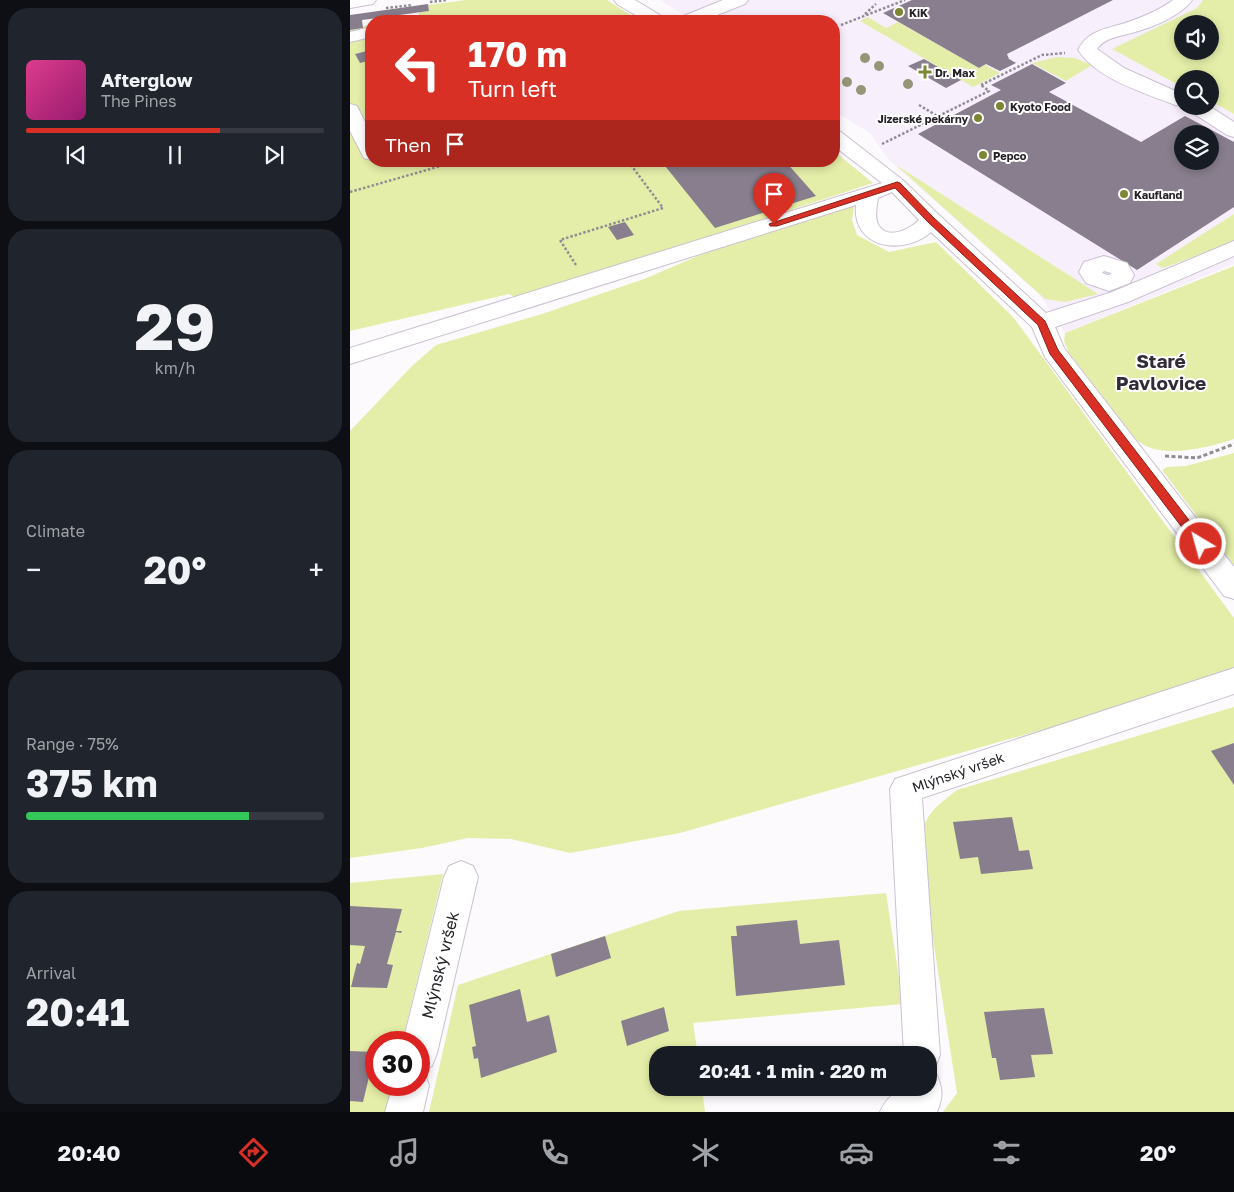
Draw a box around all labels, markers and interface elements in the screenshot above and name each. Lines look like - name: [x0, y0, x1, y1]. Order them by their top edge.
- marker: KiK: [893, 6, 905, 18]
- place label: KiK: [909, 6, 928, 19]
- map controls: [1174, 15, 1219, 170]
- button: sound: [1174, 15, 1219, 60]
- text: 170 m: [468, 33, 567, 75]
- icon: left: [385, 35, 450, 100]
- marker: Dr. Max: [919, 66, 931, 78]
- place label: Dr. Max: [935, 66, 975, 79]
- text: Afterglow: [101, 68, 192, 91]
- button: search: [1174, 70, 1219, 115]
- text: Turn left: [468, 75, 557, 102]
- text: The Pines: [101, 91, 176, 111]
- marker: Kyoto Food: [994, 100, 1006, 112]
- place label: Kyoto Food: [1010, 100, 1071, 113]
- place label: Jizerské pekárny: [878, 112, 968, 125]
- marker: Jizerské pekárny: [972, 112, 984, 124]
- button: layers: [1174, 125, 1219, 170]
- icon: arrive: [441, 130, 469, 158]
- text: Then: [385, 133, 431, 156]
- icon: previous: [62, 141, 90, 169]
- icon: pause: [161, 141, 189, 169]
- icon: next: [260, 141, 288, 169]
- marker: Pepco: [977, 149, 989, 161]
- place label: Pepco: [993, 149, 1027, 162]
- pin: [753, 173, 795, 224]
- icon: arrive: [760, 180, 788, 208]
- marker: Kaufland: [1118, 188, 1130, 200]
- place label: Kaufland: [1134, 188, 1183, 201]
- text: 29: [135, 286, 215, 364]
- district label: Staré Pavlovice: [1116, 349, 1206, 394]
- text: km/h: [155, 358, 195, 378]
- position arrow: [1174, 517, 1226, 569]
- text: Climate: [26, 521, 85, 541]
- text: 20°: [144, 547, 206, 592]
- text: −: [26, 553, 41, 586]
- text: +: [309, 553, 324, 586]
- text: Range · 75%: [26, 734, 119, 754]
- street label: Mlýnský vršek: [910, 748, 1006, 796]
- text: 375 km: [26, 760, 158, 805]
- street label: Mlýnský vršek: [417, 909, 463, 1021]
- text: Arrival: [26, 963, 76, 983]
- text: 20:41: [26, 989, 129, 1034]
- speed limit sign: 30: [365, 1031, 430, 1096]
- text: 20:41 · 1 min · 220 m: [699, 1059, 887, 1082]
- icon: directions: [236, 1135, 271, 1170]
- icon: music: [387, 1135, 422, 1170]
- icon: phone: [537, 1135, 572, 1170]
- icon: climate: [688, 1135, 723, 1170]
- icon: car: [839, 1135, 874, 1170]
- icon: filters: [989, 1135, 1024, 1170]
- text: 20:40: [58, 1139, 121, 1166]
- text: 20°: [1140, 1139, 1176, 1166]

